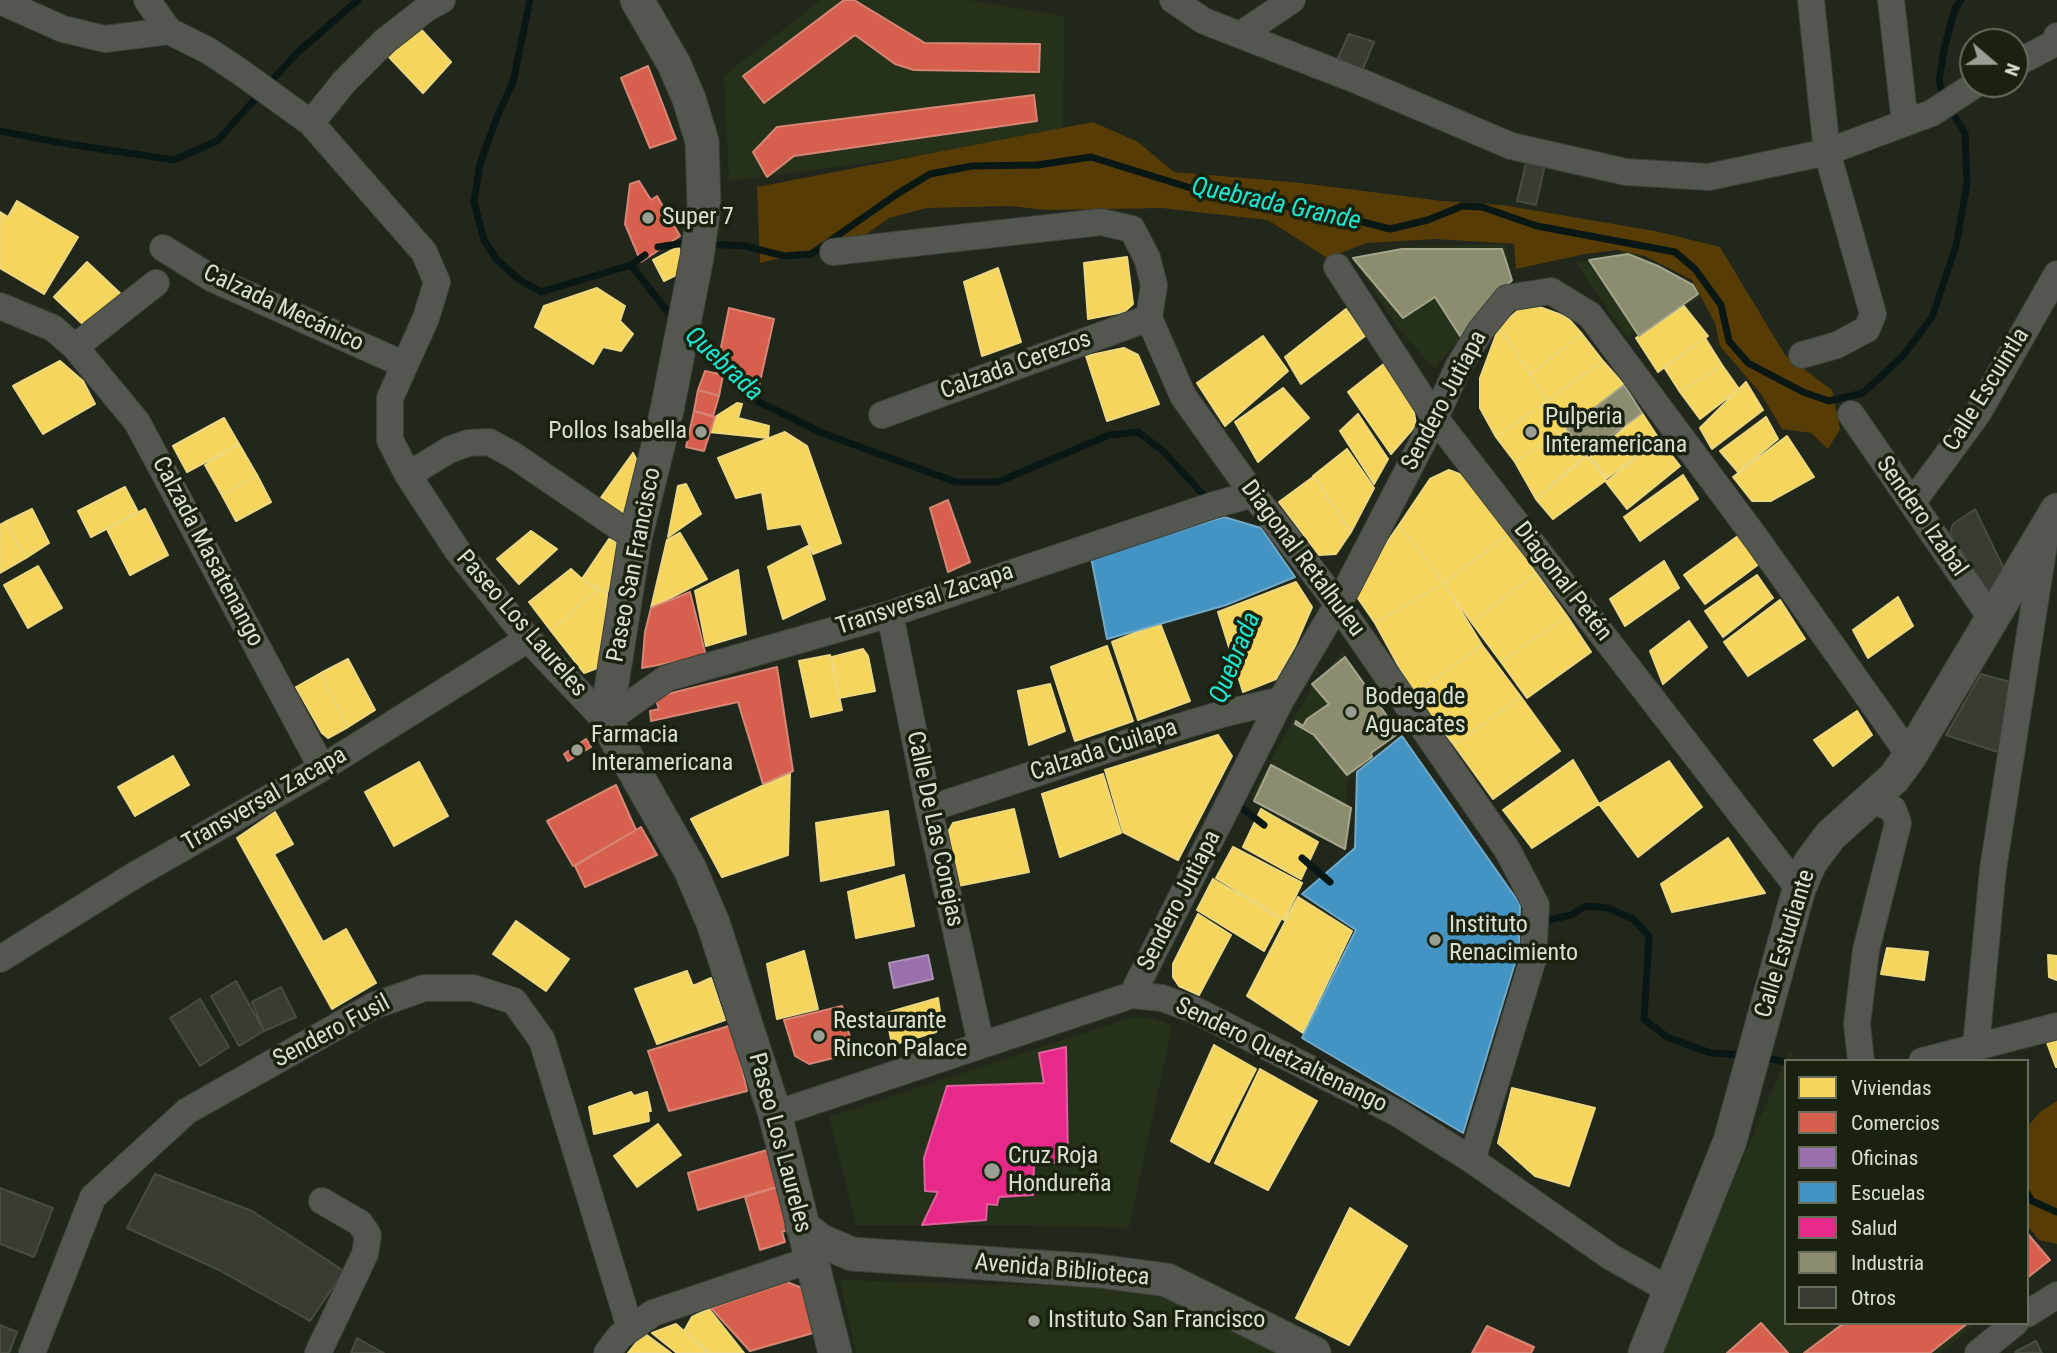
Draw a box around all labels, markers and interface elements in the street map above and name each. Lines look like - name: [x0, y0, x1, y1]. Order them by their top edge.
- north arrow: [1959, 28, 2029, 98]
- text: N: [2000, 60, 2025, 79]
- water label: Quebrada Grande: [1189, 172, 1363, 238]
- place label: Super 7: [662, 204, 734, 232]
- marker: Super 7: [640, 210, 656, 226]
- street label: Calzada Mecánico: [198, 259, 368, 359]
- water label: Quebrada: [677, 321, 769, 409]
- street label: Calle Escuintla: [1938, 323, 2036, 457]
- street label: Calzada Cerezos: [937, 325, 1095, 407]
- street label: Sendero Jutiapa: [1396, 326, 1494, 476]
- place label: Pulperia Interamericana: [1545, 404, 1687, 460]
- place label: Pollos Isabella: [548, 418, 687, 446]
- marker: Pollos Isabella: [693, 424, 709, 440]
- marker: Pulperia Interamericana: [1523, 424, 1539, 440]
- street label: Sendero Izabal: [1869, 451, 1973, 583]
- street label: Calzada Masatenango: [145, 452, 269, 652]
- street label: Paseo San Francisco: [602, 465, 668, 665]
- street label: Diagonal Retalhuleu: [1234, 475, 1370, 643]
- street label: Diagonal Petén: [1507, 517, 1617, 647]
- street label: Paseo Los Laureles: [449, 545, 593, 703]
- street label: Transversal Zacapa: [833, 558, 1017, 642]
- water label: Quebrada: [1204, 608, 1268, 708]
- place label: Bodega de Aguacates: [1365, 684, 1466, 740]
- marker: Bodega de Aguacates: [1343, 704, 1359, 720]
- street label: Calzada Cuilapa: [1027, 714, 1181, 788]
- place label: Farmacia Interamericana: [591, 722, 733, 778]
- street label: Calle De Las Conejas: [899, 729, 969, 929]
- street label: Transversal Zacapa: [178, 741, 352, 859]
- marker: Farmacia Interamericana: [569, 742, 585, 758]
- street label: Sendero Jutiapa: [1132, 826, 1228, 976]
- street label: Calle Estudiante: [1750, 866, 1822, 1022]
- place label: Instituto Renacimiento: [1449, 912, 1578, 968]
- marker: Instituto Renacimiento: [1427, 932, 1443, 948]
- street label: Sendero Fusil: [269, 989, 395, 1075]
- street label: Sendero Quetzaltenango: [1170, 992, 1392, 1120]
- place label: Restaurante Rincon Palace: [833, 1008, 967, 1064]
- marker: Restaurante Rincon Palace: [811, 1028, 827, 1044]
- street label: Paseo Los Laureles: [741, 1050, 817, 1236]
- legend: [1784, 1059, 2029, 1325]
- text: Viviendas: [1851, 1076, 1931, 1100]
- text: Comercios: [1851, 1111, 1940, 1135]
- place label: Cruz Roja Hondureña: [1008, 1143, 1112, 1199]
- text: Oficinas: [1851, 1146, 1918, 1170]
- marker: Cruz Roja Hondureña: [982, 1161, 1002, 1181]
- text: Escuelas: [1851, 1181, 1925, 1205]
- text: Salud: [1851, 1216, 1897, 1240]
- street label: Avenida Biblioteca: [974, 1249, 1150, 1293]
- text: Industria: [1851, 1251, 1924, 1275]
- text: Otros: [1851, 1286, 1896, 1310]
- place label: Instituto San Francisco: [1048, 1307, 1265, 1335]
- marker: Instituto San Francisco: [1026, 1313, 1042, 1329]

